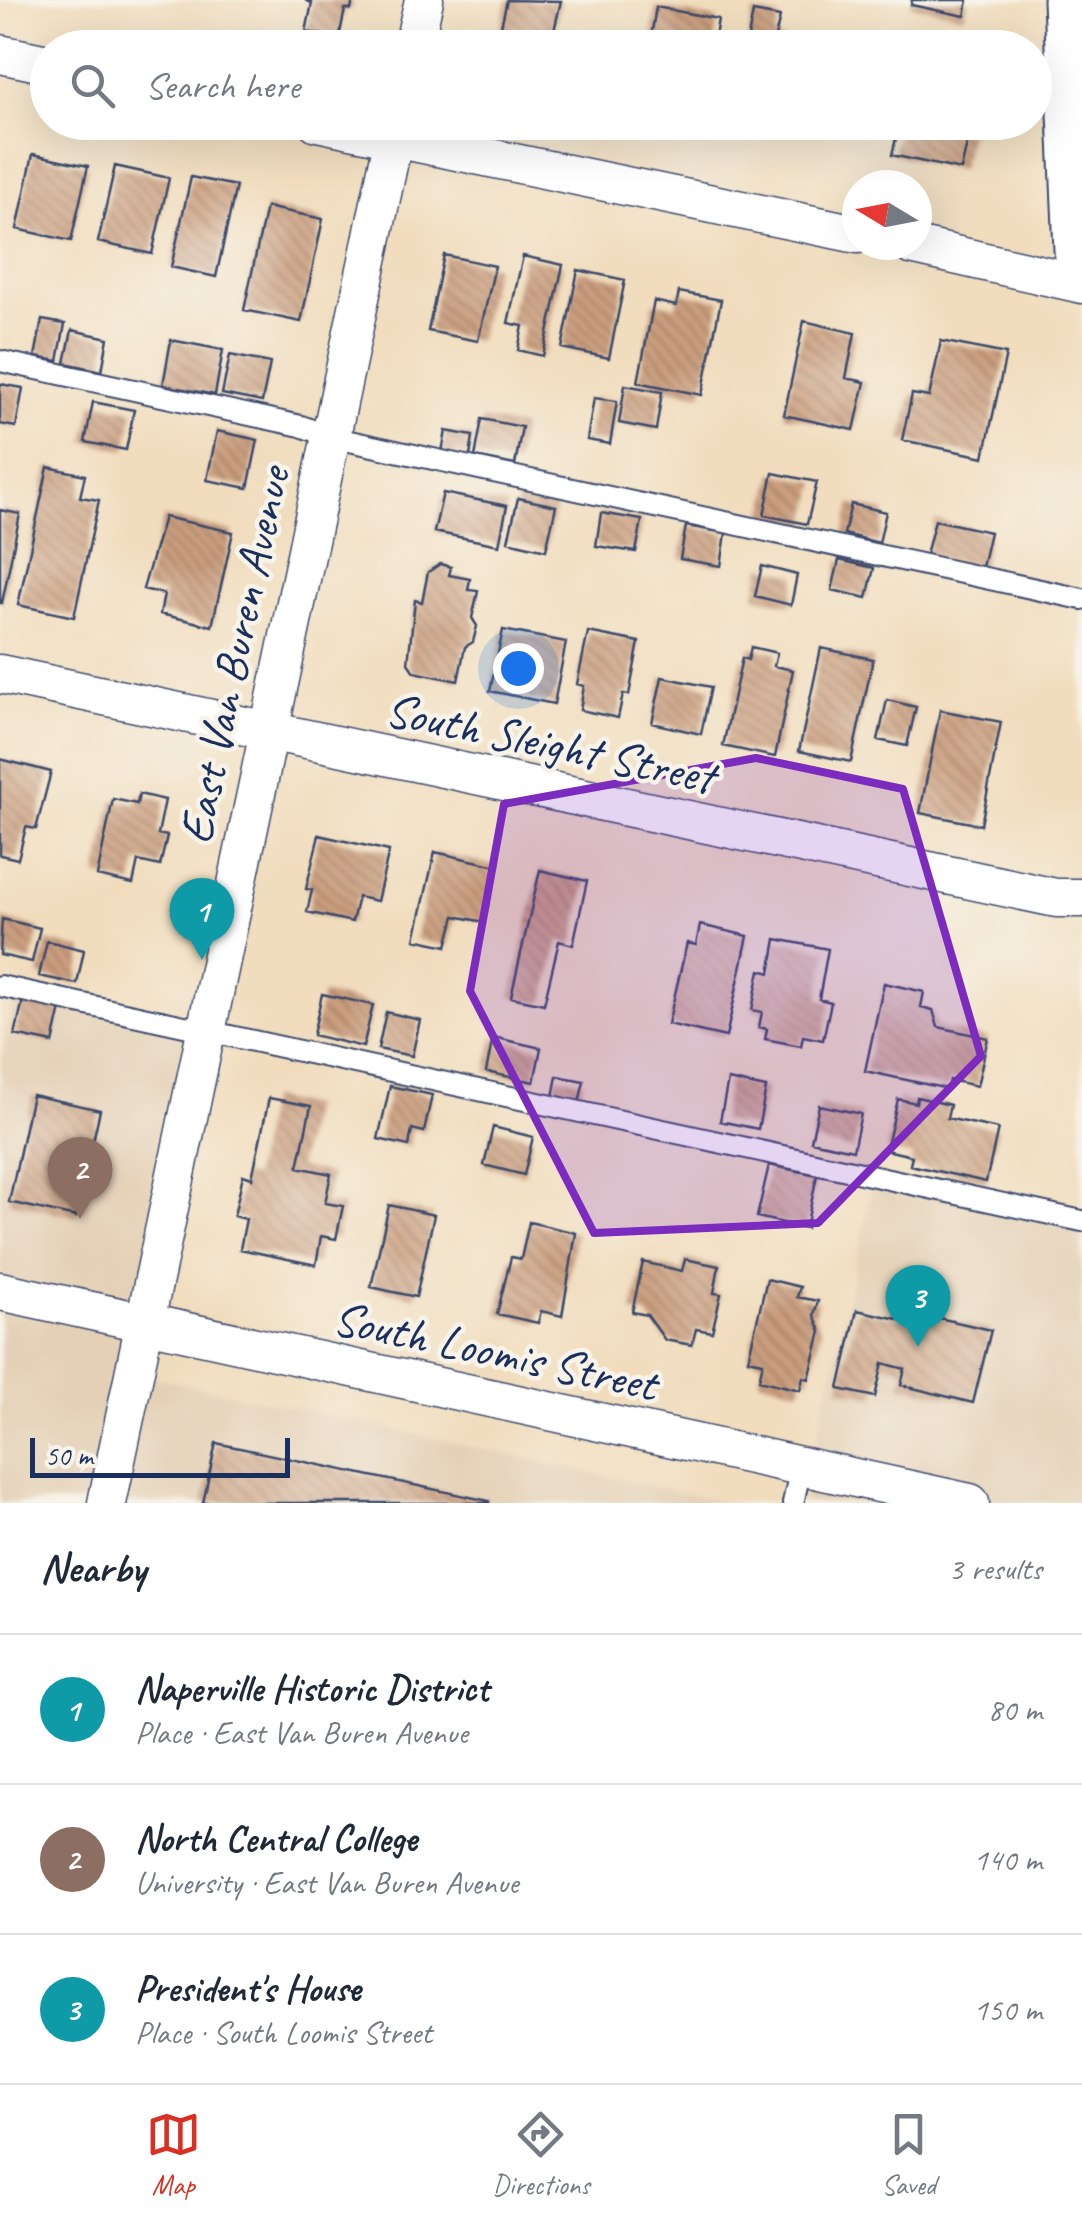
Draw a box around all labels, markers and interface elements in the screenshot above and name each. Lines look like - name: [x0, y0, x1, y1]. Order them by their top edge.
- search box: [30, 30, 1052, 140]
- icon: search: [65, 58, 120, 113]
- text: Search here: [145, 62, 300, 109]
- north arrow: [842, 170, 932, 260]
- street label: East Van Buren Avenue: [165, 458, 304, 849]
- your location: [493, 643, 544, 694]
- street label: South Sleight Street: [380, 679, 725, 808]
- pin: 1: [170, 878, 234, 960]
- pin: 2: [48, 1136, 112, 1219]
- pin: 3: [886, 1264, 950, 1347]
- street label: South Loomis Street: [328, 1287, 666, 1415]
- scale bar: [30, 1433, 290, 1478]
- text: 50 m: [45, 1438, 93, 1473]
- text: Nearby: [40, 1542, 146, 1595]
- text: 3 results: [948, 1548, 1042, 1589]
- text: Naperville Historic District: [135, 1665, 489, 1712]
- text: 1: [65, 1689, 80, 1730]
- text: 80 m: [988, 1689, 1042, 1730]
- text: Place · East Van Buren Avenue: [135, 1712, 468, 1753]
- text: North Central College: [135, 1815, 417, 1862]
- text: 2: [65, 1839, 80, 1880]
- text: 140 m: [973, 1839, 1042, 1880]
- text: University · East Van Buren Avenue: [135, 1862, 518, 1903]
- text: President's House: [135, 1965, 360, 2012]
- text: 3: [65, 1989, 80, 2030]
- text: 150 m: [973, 1989, 1042, 2030]
- text: Place · South Loomis Street: [135, 2012, 432, 2053]
- tab: Map: [146, 2107, 201, 2202]
- tab: Directions: [492, 2107, 590, 2202]
- tab: Saved: [881, 2107, 936, 2202]

